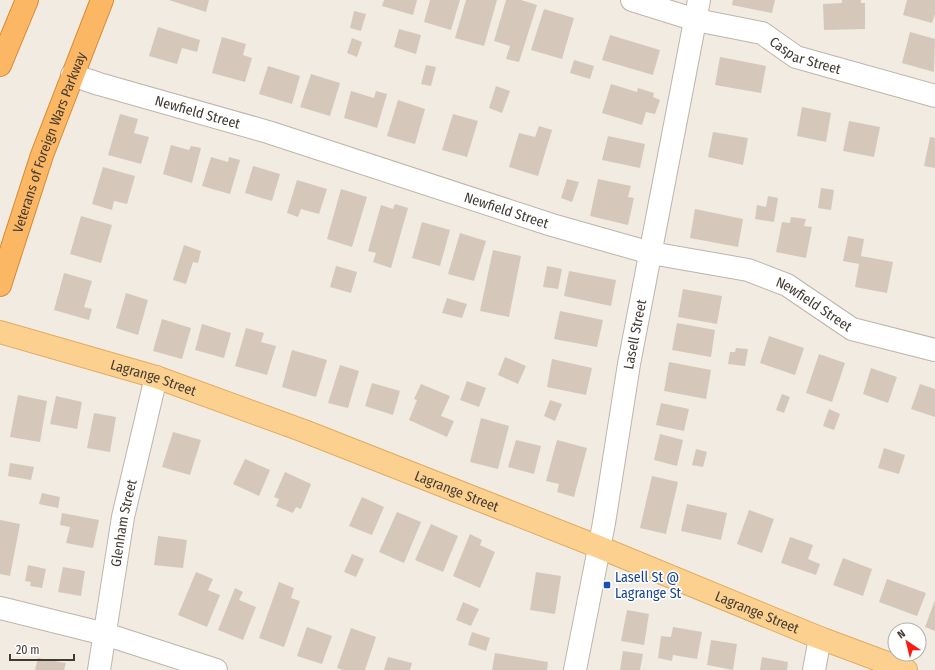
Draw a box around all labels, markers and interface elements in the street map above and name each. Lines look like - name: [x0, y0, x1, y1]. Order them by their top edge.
- street label: Caspar Street: [766, 33, 843, 78]
- street label: Veterans of Foreign Wars Parkway: [9, 49, 90, 235]
- street label: Newfield Street: [153, 92, 242, 133]
- street label: Newfield Street: [462, 189, 551, 232]
- street label: Newfield Street: [773, 274, 855, 336]
- street label: Lasell Street: [620, 298, 650, 371]
- street label: Lagrange Street: [108, 356, 199, 400]
- street label: Lagrange Street: [412, 467, 502, 516]
- street label: Glenham Street: [107, 477, 141, 568]
- place label: Lasell St @ Lagrange St: [615, 569, 682, 602]
- marker: Lasell St @ Lagrange St: [602, 580, 612, 590]
- street label: Lagrange Street: [713, 588, 802, 638]
- north arrow: [887, 622, 927, 662]
- text: N: [895, 627, 908, 641]
- scale bar: [10, 636, 74, 662]
- text: 20 m: [16, 643, 40, 657]

